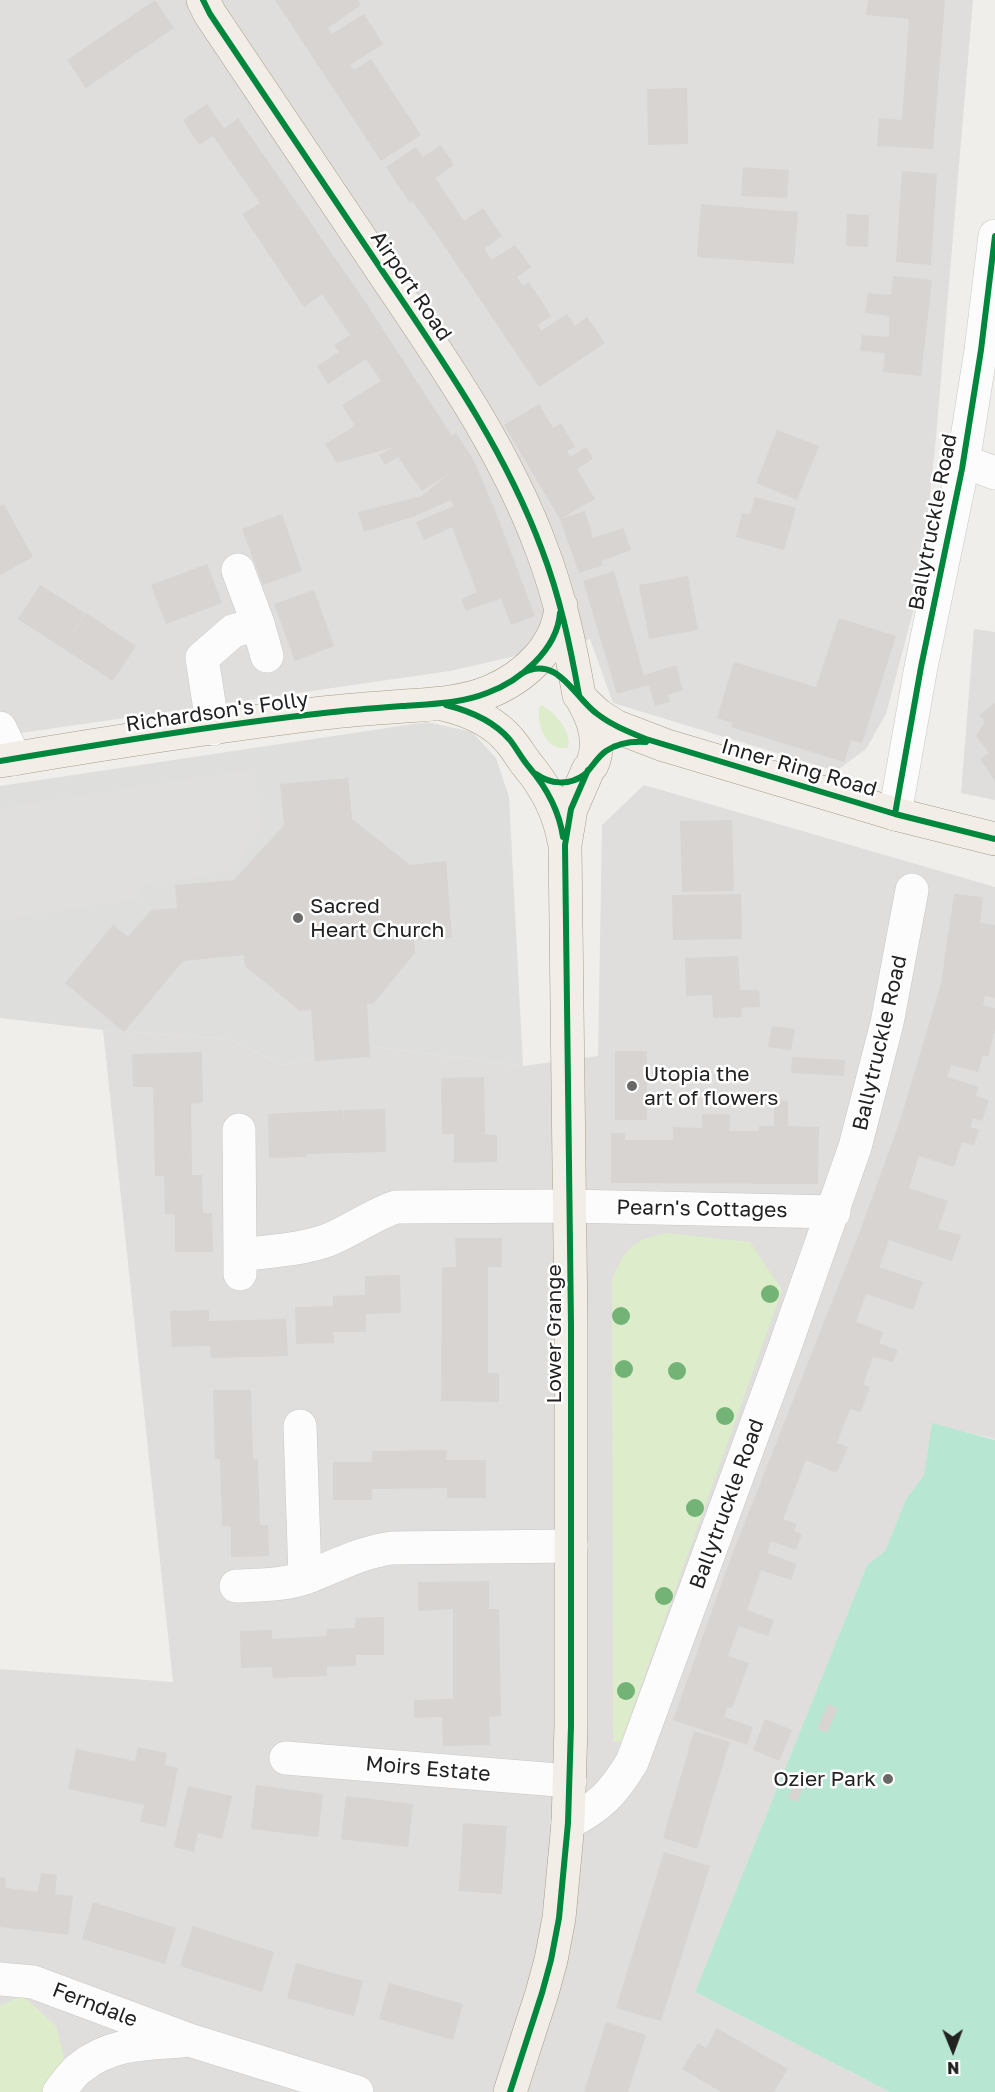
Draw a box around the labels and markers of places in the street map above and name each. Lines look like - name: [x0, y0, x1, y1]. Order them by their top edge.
- place label: Sacred Heart Church: [310, 893, 445, 943]
- marker: Sacred Heart Church: [291, 911, 305, 925]
- place label: Utopia the art of flowers: [644, 1061, 778, 1111]
- marker: Utopia the art of flowers: [625, 1079, 639, 1093]
- place label: Ozier Park: [773, 1766, 876, 1792]
- marker: Ozier Park: [881, 1772, 895, 1786]

